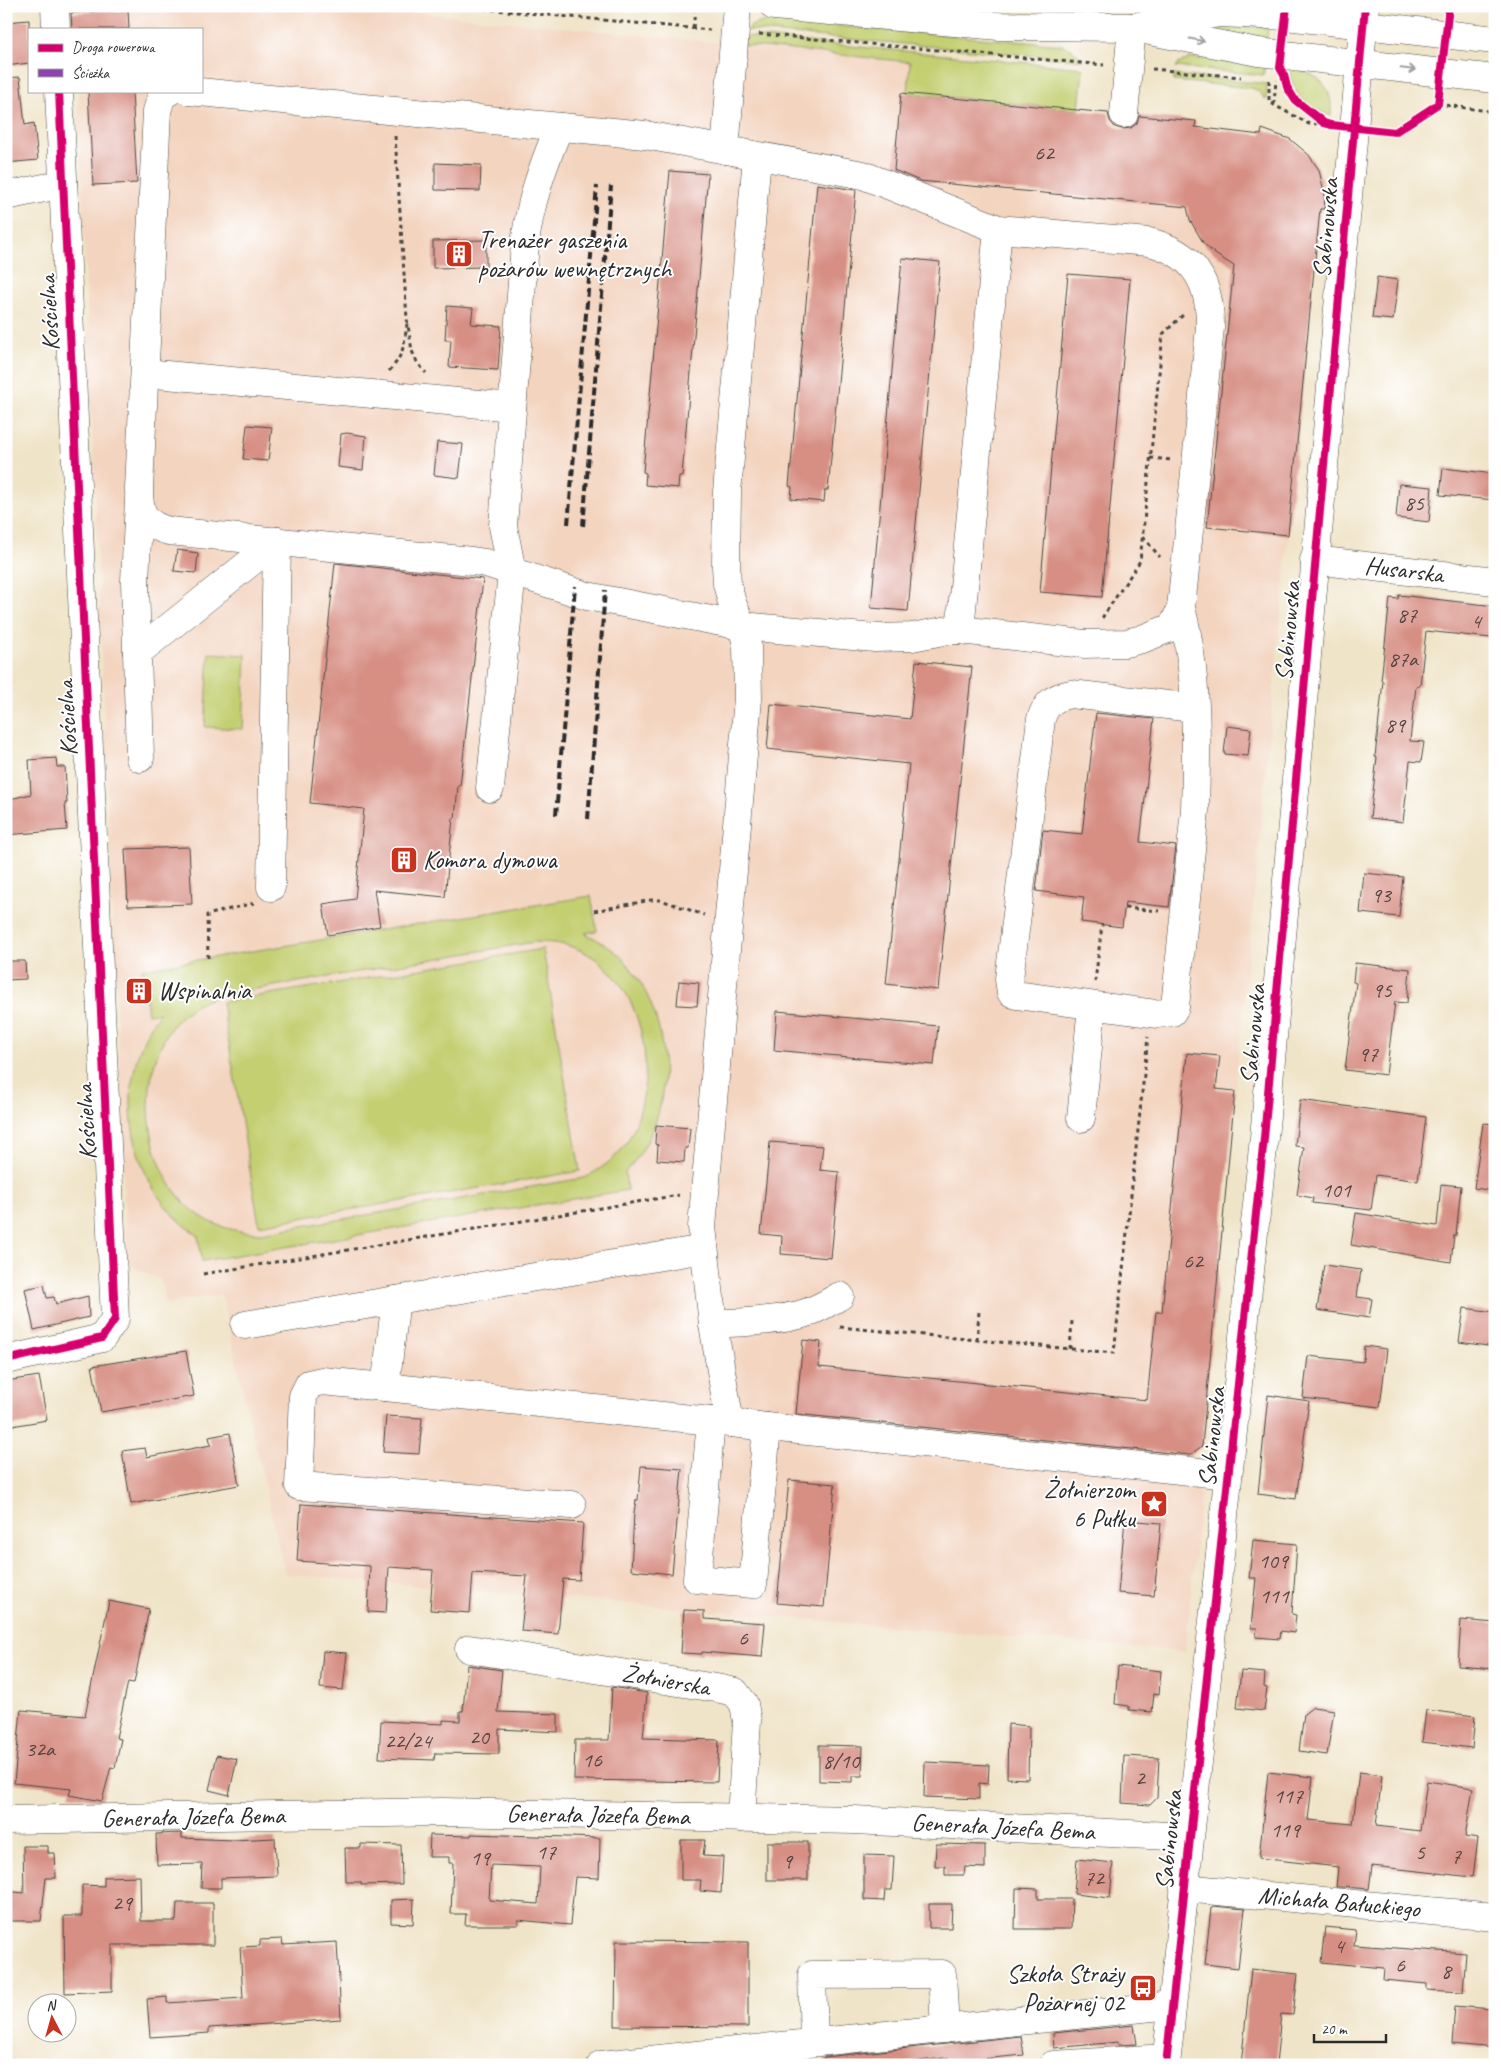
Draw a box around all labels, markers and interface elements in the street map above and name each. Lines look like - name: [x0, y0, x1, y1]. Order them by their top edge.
- legend: [28, 28, 202, 92]
- one-way arrow: [1189, 36, 1205, 45]
- text: Droga rowerowa: [72, 38, 156, 57]
- text: Ścieżka: [72, 64, 110, 83]
- one-way arrow: [1400, 64, 1416, 74]
- house number: 62: [1034, 139, 1056, 167]
- street label: Sabinowska: [1306, 175, 1346, 279]
- place label: Trenażer gaszenia pożarów wewnętrznych: [478, 224, 672, 285]
- building icon: Trenażer gaszenia pożarów wewnętrznych: [444, 239, 474, 269]
- street label: Kościelna: [31, 271, 67, 352]
- house number: 85: [1404, 489, 1425, 517]
- street label: Husarska: [1363, 549, 1448, 591]
- street label: Sabinowska: [1268, 578, 1308, 682]
- house number: 87: [1397, 601, 1418, 629]
- house number: 4: [1471, 607, 1483, 635]
- house number: 87a: [1388, 645, 1419, 673]
- street label: Kościelna: [49, 676, 85, 757]
- house number: 89: [1385, 711, 1407, 739]
- place label: Komora dymowa: [423, 844, 559, 876]
- building icon: Komora dymowa: [389, 845, 419, 875]
- house number: 93: [1371, 881, 1393, 909]
- place label: Wspinalnia: [158, 975, 253, 1007]
- building icon: Wspinalnia: [124, 976, 154, 1006]
- house number: 95: [1372, 976, 1393, 1004]
- street label: Sabinowska: [1233, 981, 1273, 1085]
- house number: 97: [1358, 1040, 1379, 1068]
- street label: Kościelna: [68, 1080, 104, 1161]
- house number: 101: [1321, 1176, 1352, 1204]
- house number: 62: [1183, 1247, 1205, 1275]
- street label: Sabinowska: [1191, 1384, 1233, 1488]
- place label: Żołnierzom 6 Pułku: [1044, 1474, 1137, 1535]
- place icon: Żołnierzom 6 Pułku: [1139, 1489, 1169, 1519]
- house number: 109: [1258, 1547, 1290, 1575]
- house number: 111: [1259, 1582, 1290, 1610]
- house number: 6: [738, 1624, 749, 1652]
- street label: Żołnierska: [620, 1657, 715, 1704]
- house number: 20: [469, 1723, 491, 1751]
- house number: 22/24: [385, 1727, 434, 1755]
- house number: 32a: [25, 1735, 56, 1763]
- house number: 16: [582, 1746, 603, 1774]
- house number: 8/10: [823, 1747, 862, 1775]
- house number: 2: [1135, 1764, 1147, 1792]
- house number: 117: [1273, 1782, 1304, 1810]
- street label: Sabinowska: [1148, 1787, 1190, 1891]
- street label: Generała Józefa Bema: [506, 1797, 692, 1833]
- street label: Generała Józefa Bema: [101, 1799, 287, 1835]
- street label: Generała Józefa Bema: [911, 1806, 1097, 1848]
- house number: 119: [1270, 1816, 1302, 1844]
- house number: 17: [536, 1838, 557, 1866]
- house number: 5: [1415, 1838, 1426, 1866]
- house number: 7: [1451, 1842, 1462, 1870]
- house number: 19: [470, 1844, 492, 1872]
- house number: 9: [782, 1847, 794, 1875]
- house number: 72: [1084, 1864, 1106, 1892]
- street label: Michała Bałuckiego: [1257, 1879, 1422, 1925]
- house number: 29: [112, 1889, 134, 1917]
- house number: 4: [1334, 1932, 1346, 1960]
- house number: 6: [1395, 1951, 1406, 1979]
- house number: 8: [1441, 1957, 1453, 1985]
- place label: Szkoła Straży Pożarnej 02: [1007, 1958, 1126, 2019]
- bus stop icon: Szkoła Straży Pożarnej 02: [1128, 1973, 1158, 2003]
- north arrow: [28, 1994, 78, 2044]
- text: N: [45, 1996, 58, 2014]
- scale bar: [1314, 2011, 1386, 2043]
- text: 20 m: [1321, 2020, 1348, 2039]

